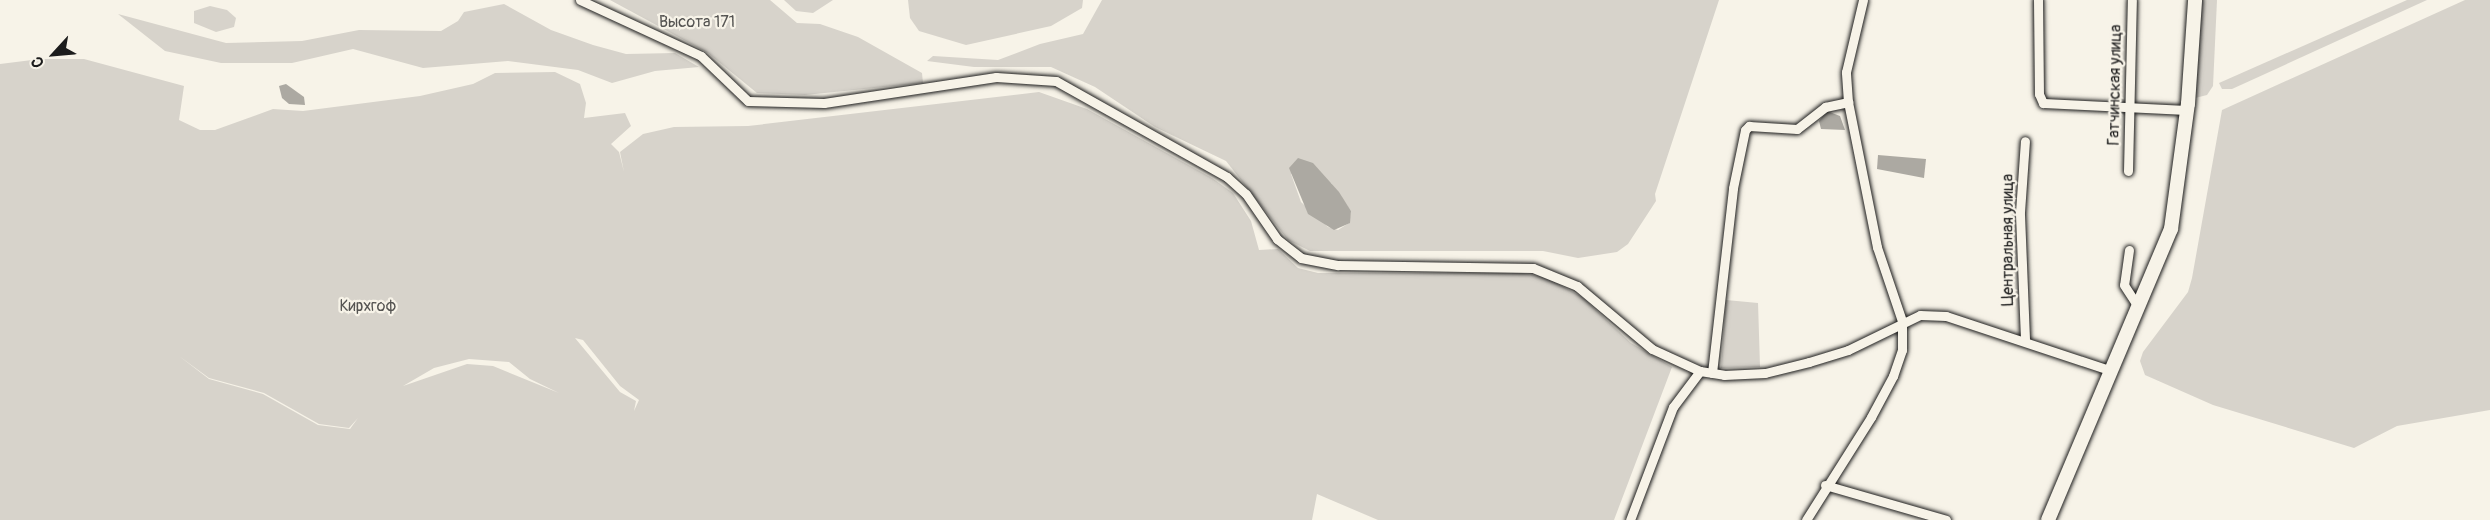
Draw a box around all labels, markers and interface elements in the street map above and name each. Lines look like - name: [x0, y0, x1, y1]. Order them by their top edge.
- park label: Высота 171: [659, 12, 735, 32]
- north arrow: [24, 24, 84, 84]
- street label: Гатчинская улица: [2104, 24, 2126, 146]
- text: С: [27, 53, 49, 71]
- street label: Центральная улица: [1998, 174, 2018, 306]
- park label: Кирхгоф: [339, 296, 397, 316]

